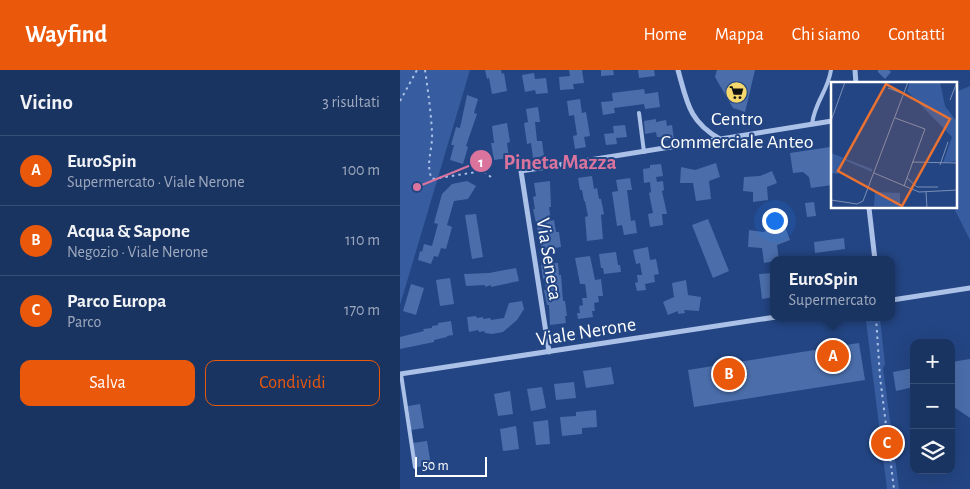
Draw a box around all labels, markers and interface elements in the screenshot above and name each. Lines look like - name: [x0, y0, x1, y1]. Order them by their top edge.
- text: Wayfind: [25, 23, 107, 47]
- text: Home: [643, 26, 687, 44]
- text: Mappa: [715, 26, 764, 44]
- text: Chi siamo: [792, 26, 860, 44]
- text: Contatti: [888, 26, 945, 44]
- supermarket icon: Centro Commerciale Anteo: [725, 80, 749, 104]
- inset map: [831, 82, 958, 209]
- text: Vicino: [20, 92, 73, 113]
- text: 3 risultati: [322, 94, 380, 110]
- place label: Centro Commerciale Anteo: [660, 109, 814, 152]
- callout: Pineta Mazza: [468, 143, 626, 179]
- text: EuroSpin: [67, 152, 136, 171]
- text: Pineta Mazza: [503, 152, 617, 173]
- text: 1: [478, 155, 484, 170]
- text: A: [31, 162, 41, 178]
- text: 100 m: [342, 162, 380, 178]
- text: Supermercato · Viale Nerone: [67, 174, 245, 190]
- your location: [762, 208, 788, 234]
- street label: Via Seneca: [533, 217, 565, 302]
- text: Acqua & Sapone: [67, 222, 190, 241]
- text: B: [31, 232, 41, 248]
- text: 110 m: [345, 232, 380, 248]
- text: Negozio · Viale Nerone: [67, 244, 208, 260]
- popup: [770, 256, 895, 321]
- text: EuroSpin: [789, 270, 858, 289]
- text: Parco Europa: [67, 292, 166, 311]
- text: Supermercato: [789, 292, 876, 308]
- text: C: [32, 302, 40, 318]
- text: 170 m: [344, 302, 380, 318]
- text: Parco: [67, 314, 101, 330]
- street label: Viale Nerone: [535, 314, 638, 350]
- pin: A: [817, 337, 849, 375]
- map controls: [910, 339, 955, 474]
- button: +: [910, 339, 955, 384]
- pin: B: [713, 355, 745, 393]
- button: Salva: [20, 360, 195, 406]
- button: Condividi: [205, 360, 380, 406]
- button: −: [910, 384, 955, 429]
- pin: C: [871, 424, 903, 462]
- button: layers: [910, 429, 955, 474]
- scale bar: [415, 454, 488, 477]
- text: 50 m: [422, 459, 449, 473]

